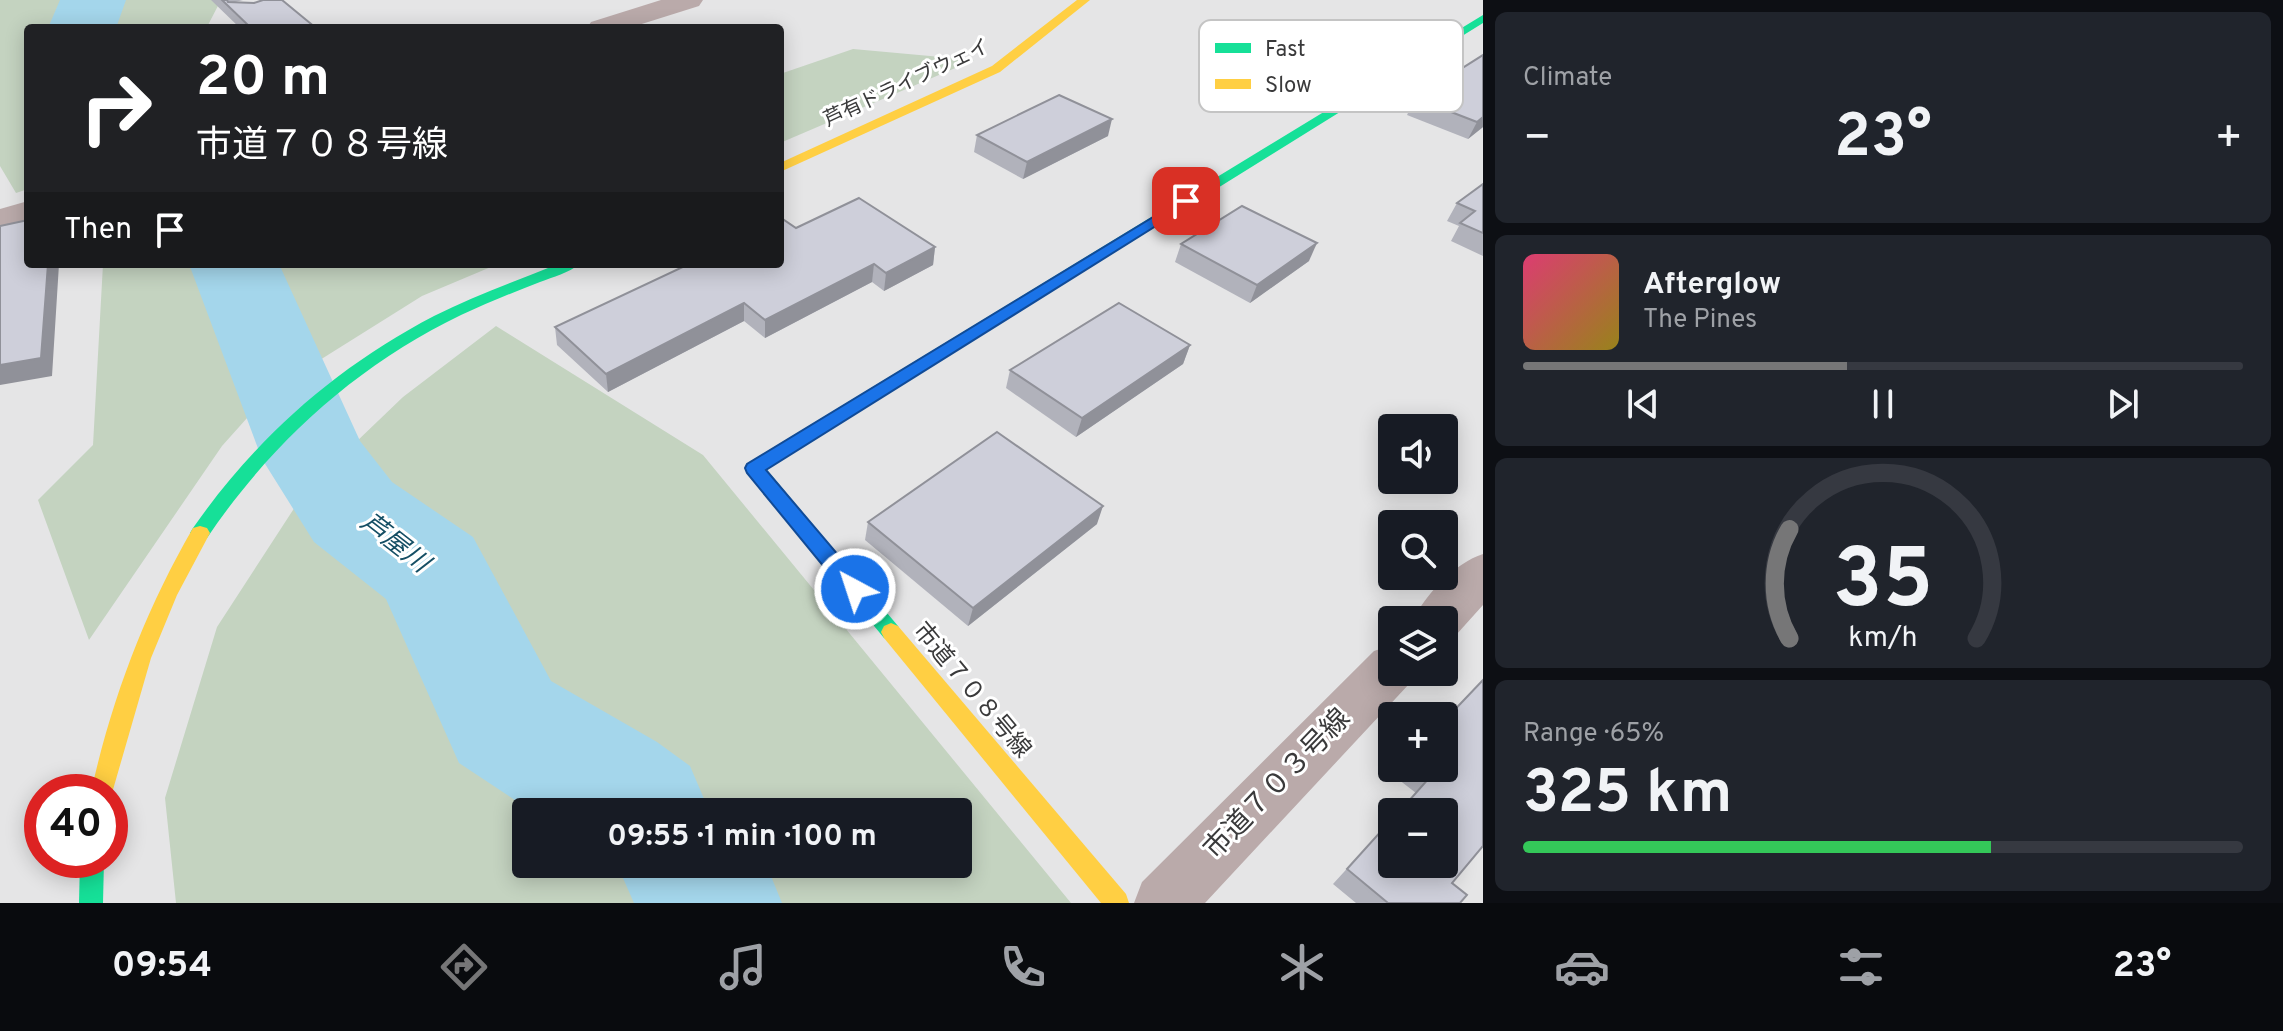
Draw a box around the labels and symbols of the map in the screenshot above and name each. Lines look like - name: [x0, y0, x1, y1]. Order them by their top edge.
- legend: [1199, 20, 1463, 112]
- street label: 芦有ドライブウェイ: [820, 34, 994, 134]
- text: Fast: [1265, 37, 1306, 64]
- text: Slow: [1265, 73, 1312, 100]
- pin: [1152, 167, 1220, 235]
- water label: 芦屋川: [353, 507, 437, 583]
- position arrow: [813, 547, 897, 631]
- street label: 市道７０８号線: [906, 617, 1036, 765]
- street label: 市道７０３号線: [1197, 702, 1359, 868]
- speed limit sign: 40: [24, 774, 128, 878]

